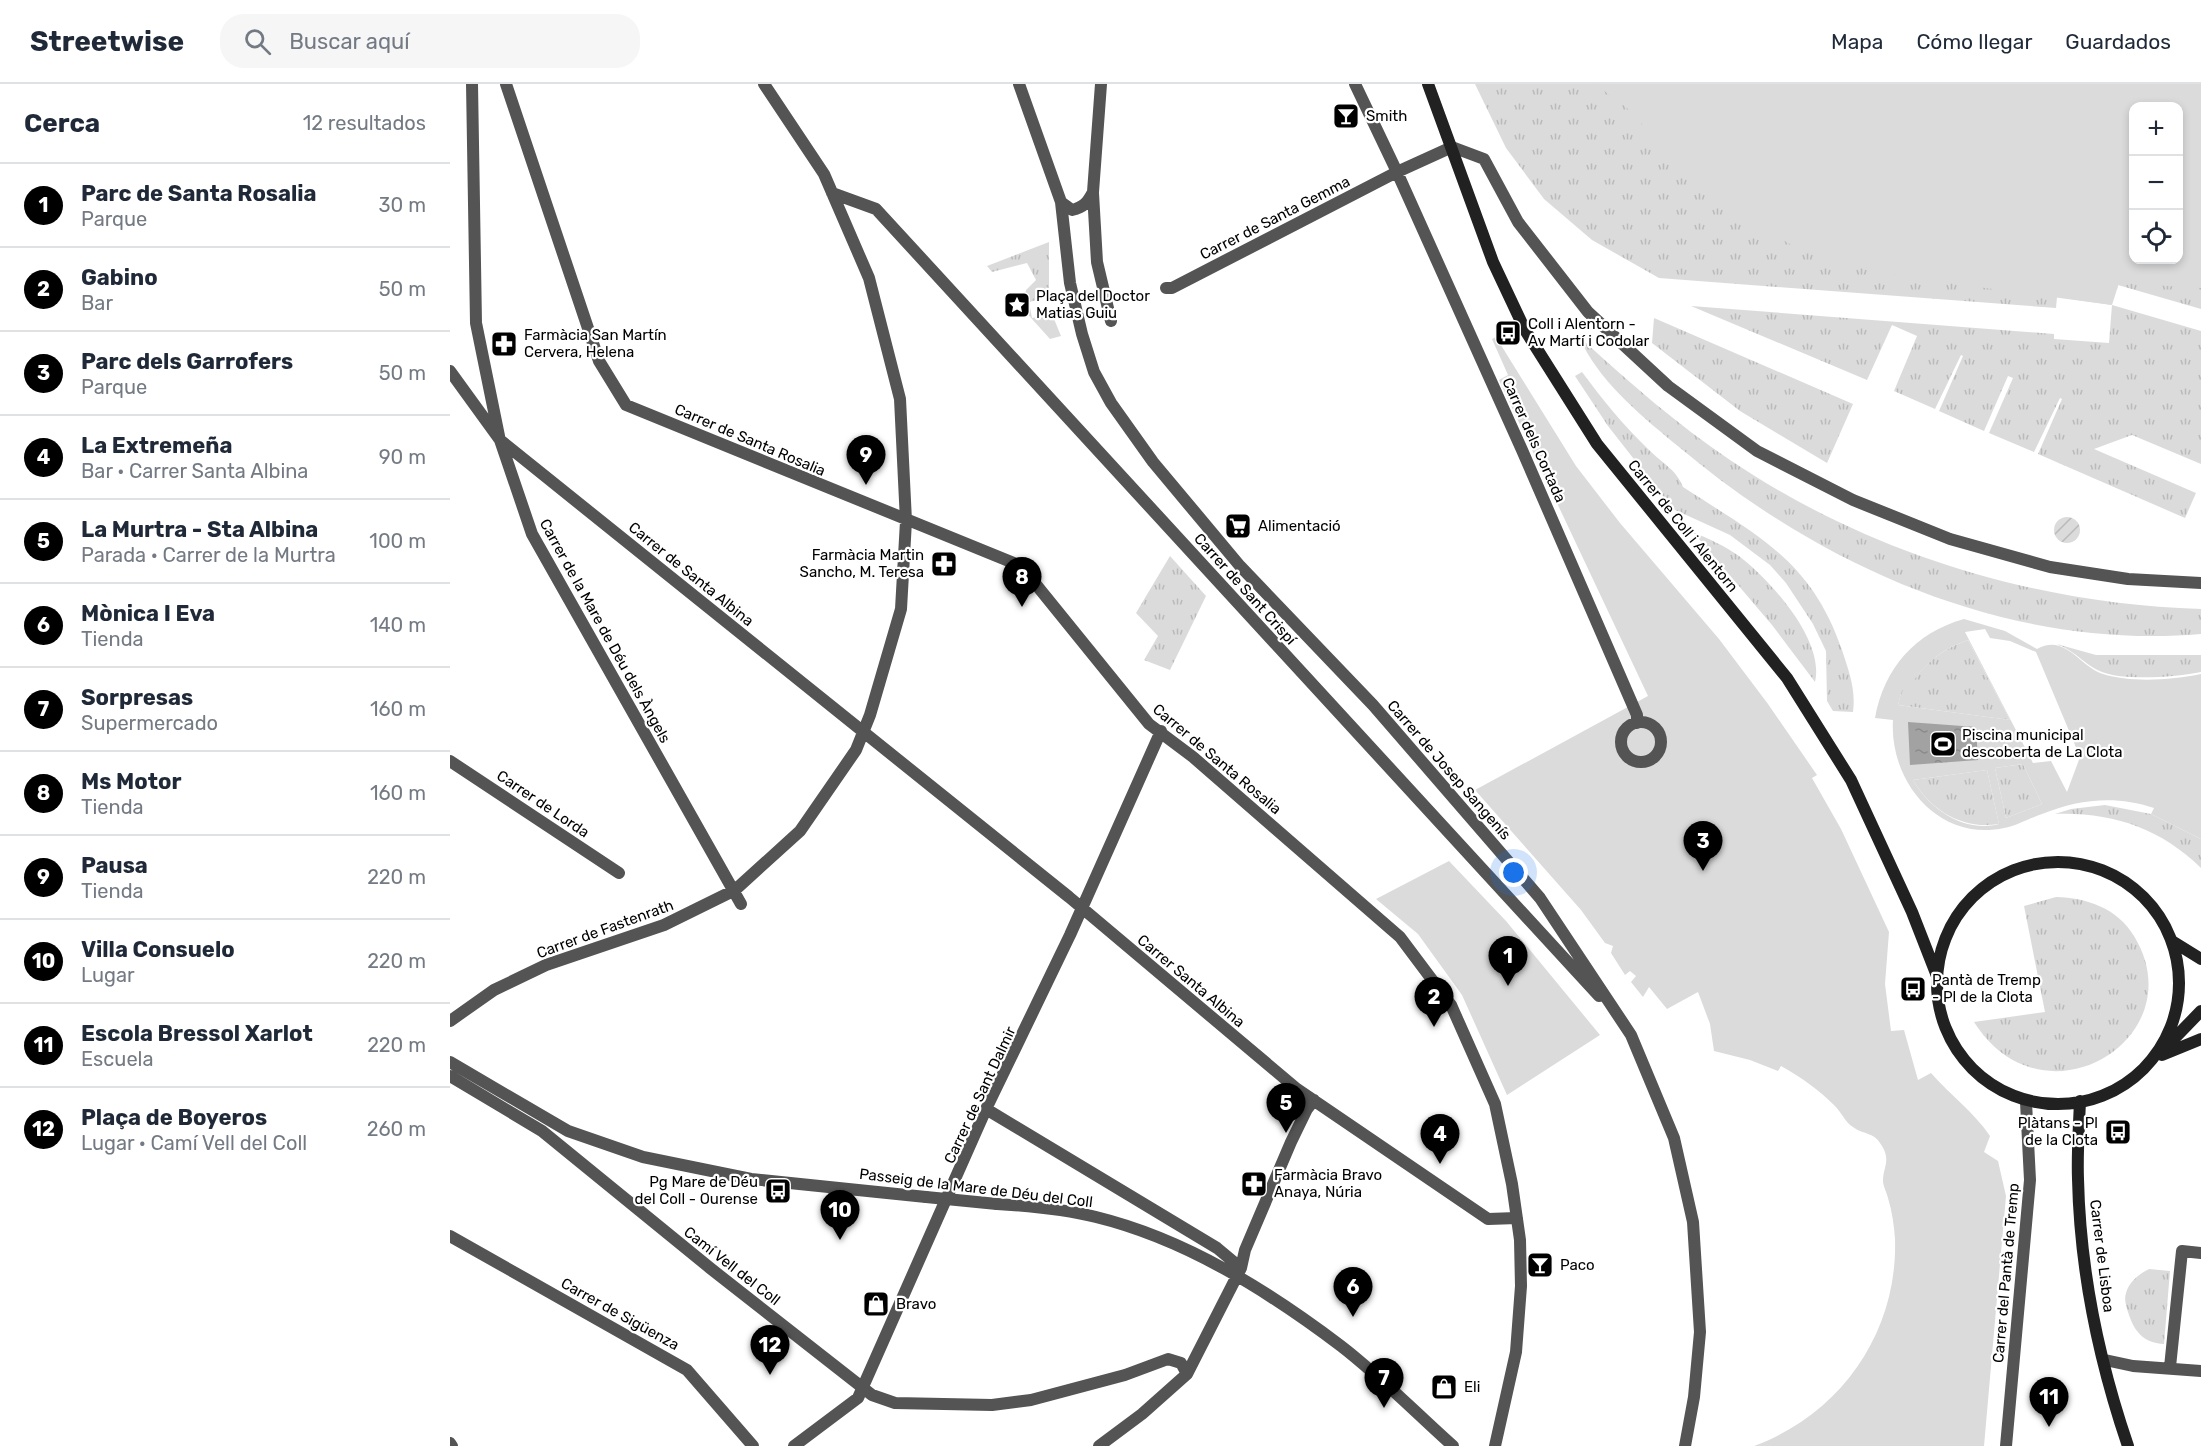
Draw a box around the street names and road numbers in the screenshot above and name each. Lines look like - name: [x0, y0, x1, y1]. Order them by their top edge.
- street label: Carrer de Santa Gemma: [1197, 172, 1353, 264]
- street label: Carrer dels Cortada: [1498, 375, 1570, 505]
- street label: Carrer de Santa Rosalia: [672, 400, 828, 480]
- street label: Carrer de Coll i Alentorn: [1624, 456, 1742, 596]
- street label: Carrer de la Mare de Déu dels Àngels: [536, 516, 674, 747]
- street label: Carrer de Santa Albina: [625, 518, 757, 630]
- street label: Carrer de Sant Crispí: [1190, 530, 1301, 649]
- street label: Carrer de Josep Sangenís: [1383, 696, 1515, 844]
- street label: Carrer de Santa Rosalia: [1149, 700, 1285, 818]
- street label: Carrer de Lorda: [493, 766, 593, 842]
- street label: Carrer de Fastenrath: [534, 896, 676, 962]
- street label: Carrer Santa Albina: [1134, 931, 1248, 1031]
- street label: Carrer de Sant Dalmir: [940, 1023, 1020, 1166]
- street label: Passeig de la Mare de Déu del Coll: [858, 1165, 1094, 1211]
- street label: Carrer del Pantà de Tremp: [1989, 1182, 2023, 1364]
- street label: Carrer de Lisboa: [2086, 1199, 2118, 1313]
- street label: Camí Vell del Coll: [680, 1223, 784, 1309]
- street label: Carrer de Sigüenza: [558, 1274, 682, 1354]

